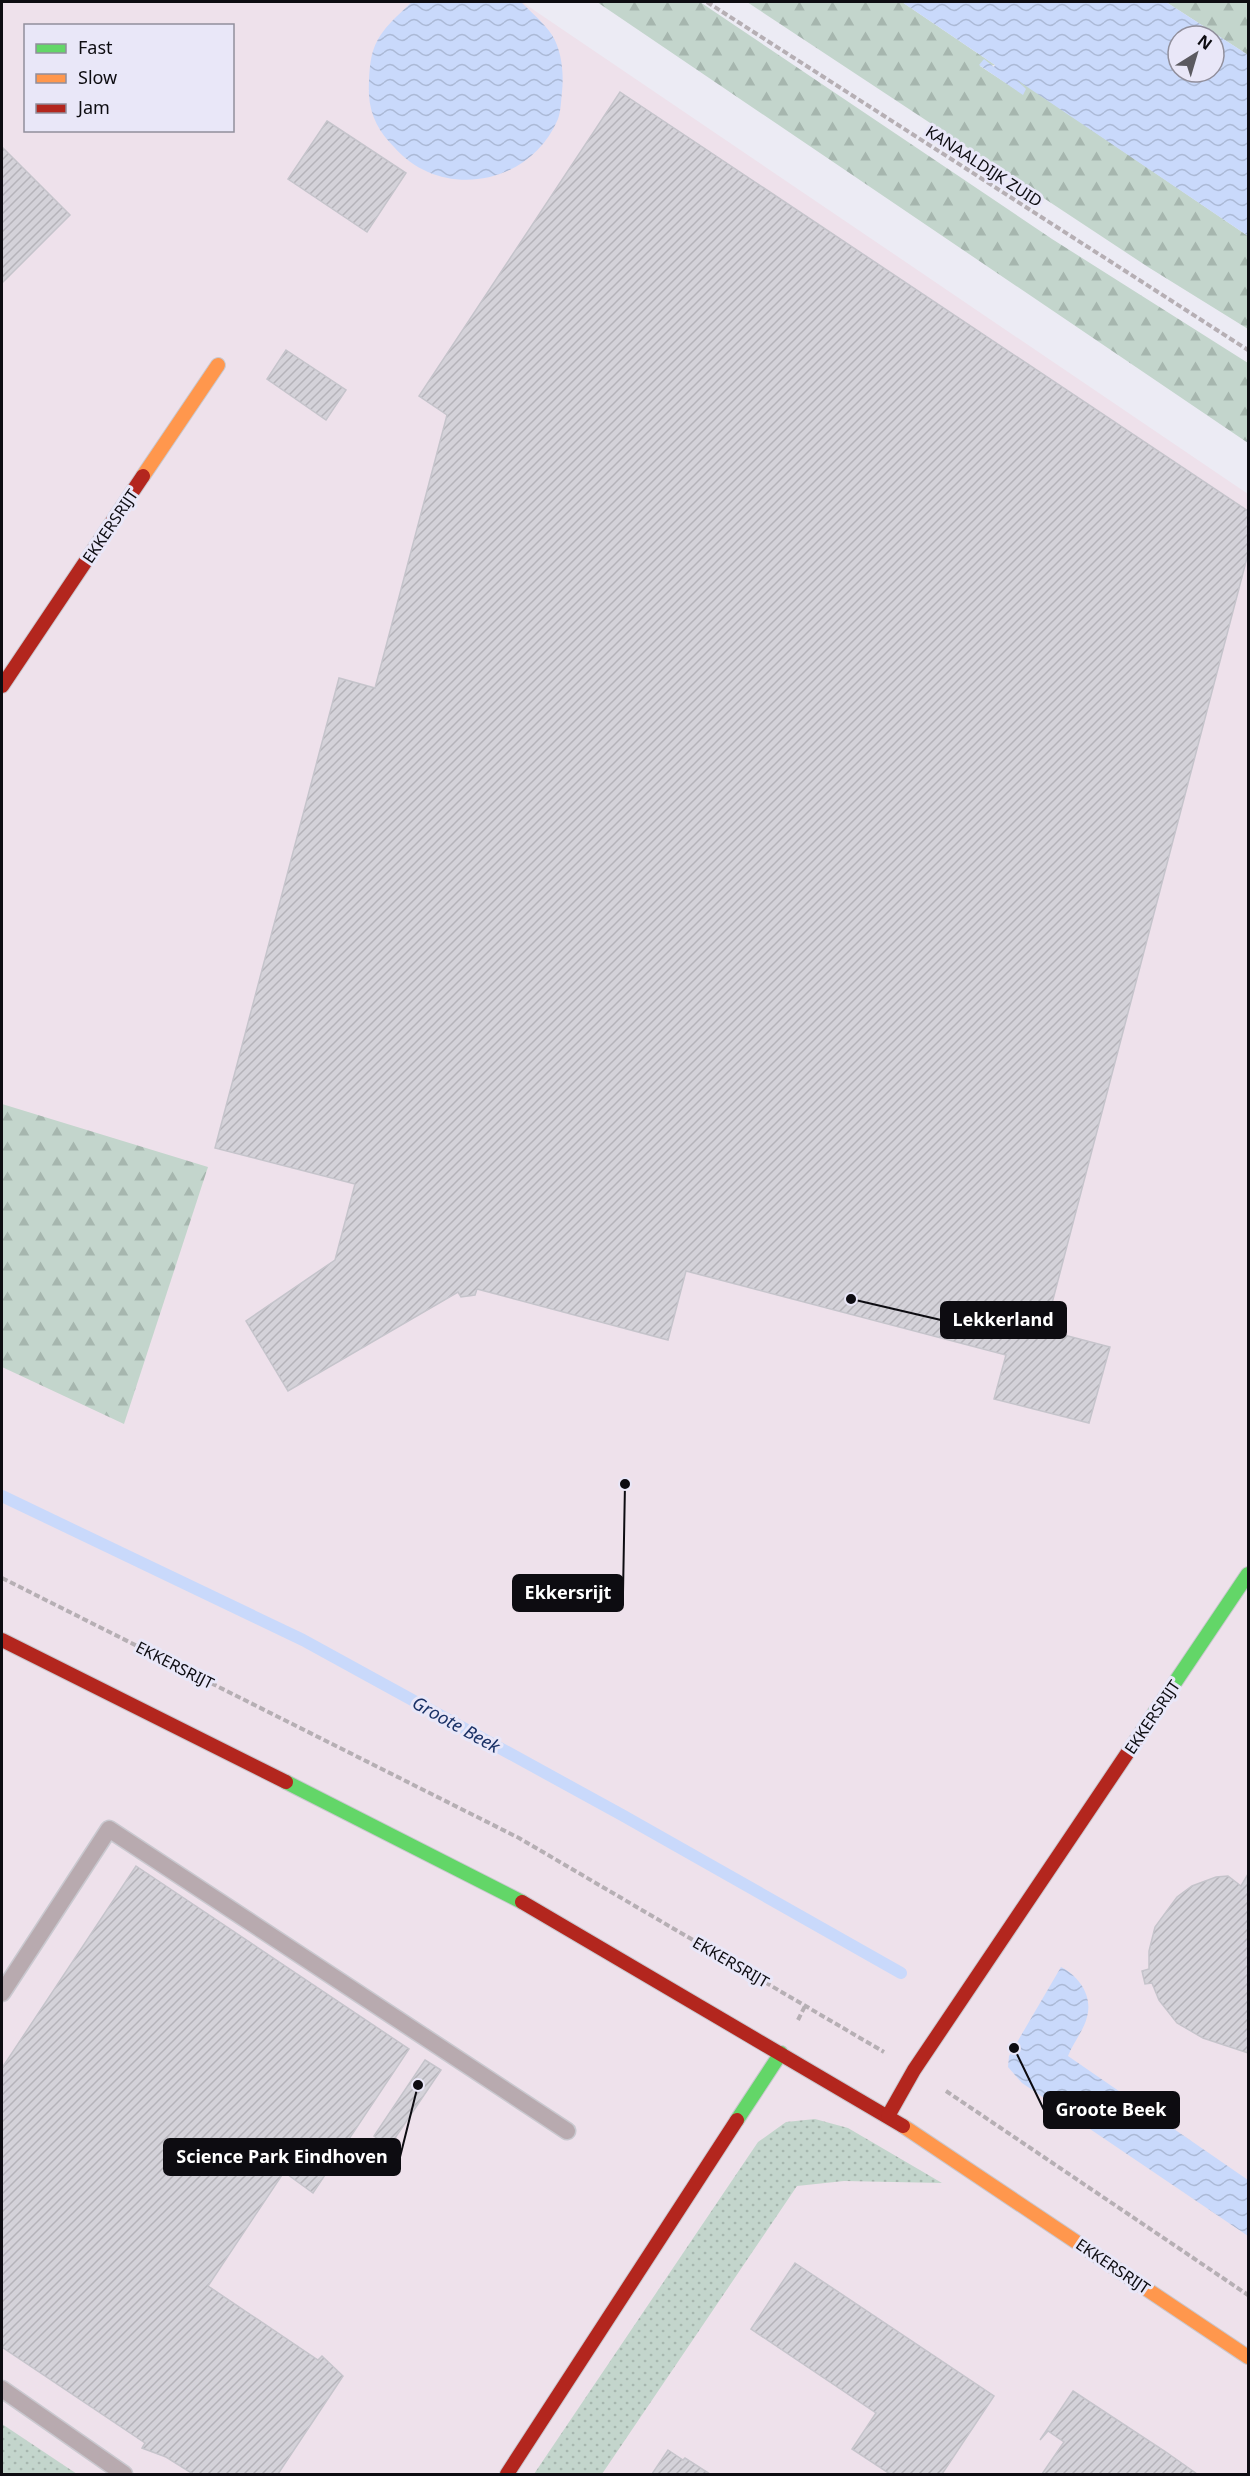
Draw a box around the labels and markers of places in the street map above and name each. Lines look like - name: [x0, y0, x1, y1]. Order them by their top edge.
- callout: Lekkerland: [941, 1302, 1066, 1338]
- callout: Ekkersrijt: [513, 1575, 623, 1611]
- callout: Groote Beek: [1044, 2092, 1179, 2128]
- callout: Science Park Eindhoven: [164, 2139, 400, 2175]

